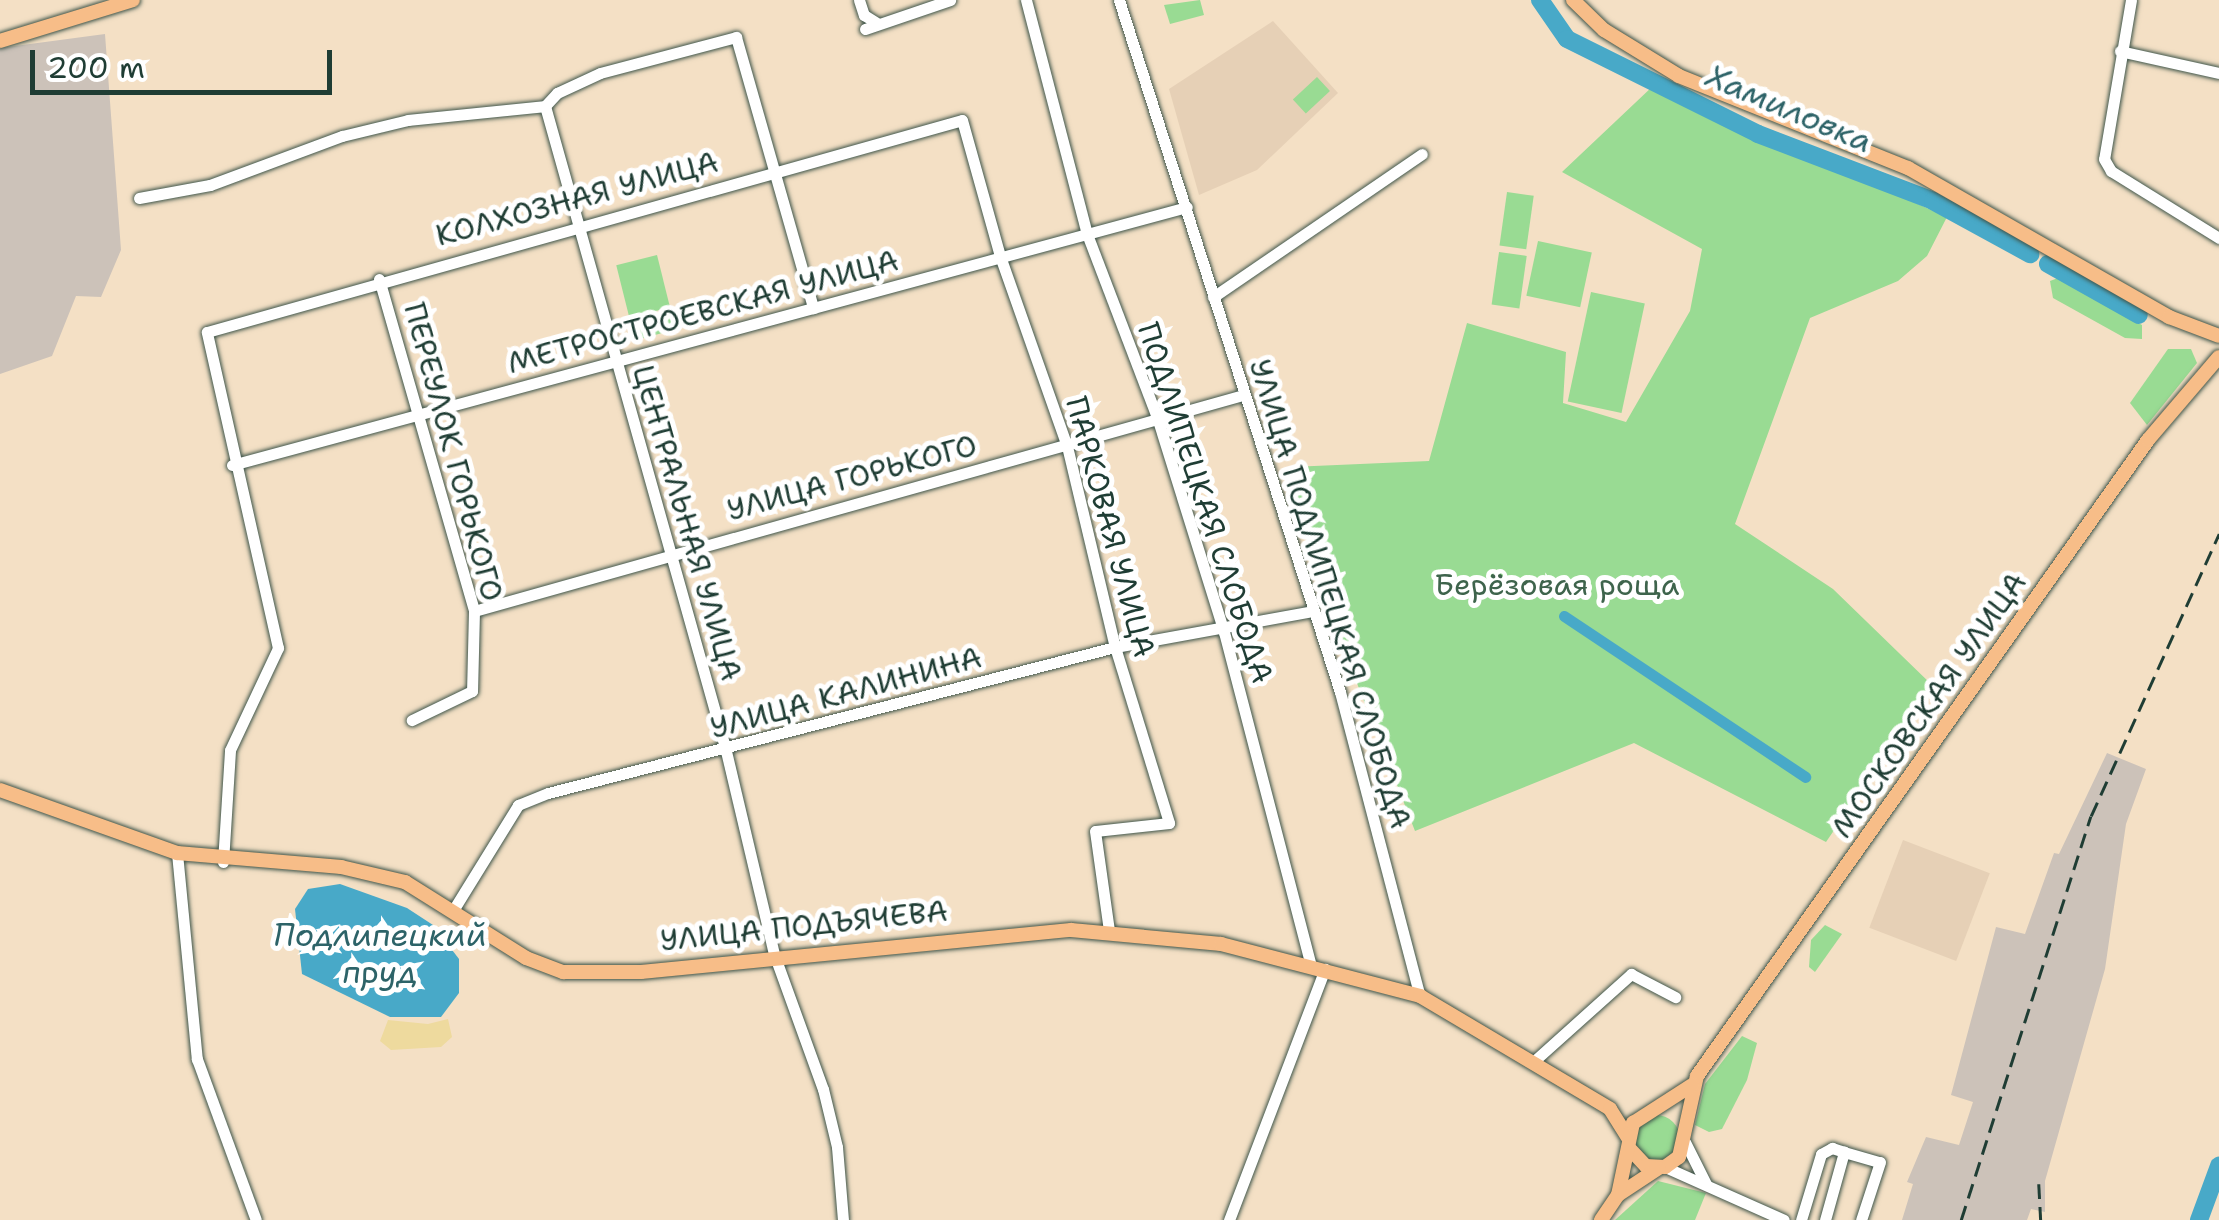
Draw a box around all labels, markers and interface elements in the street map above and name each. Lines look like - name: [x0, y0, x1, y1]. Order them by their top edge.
- scale bar: [35, 30, 338, 92]
- text: 200 m: [47, 47, 145, 88]
- water label: Хамиловка: [1700, 57, 1878, 161]
- street label: КОЛХОЗНАЯ УЛИЦА: [432, 144, 722, 254]
- street label: МЕТРОСТРОЕВСКАЯ УЛИЦА: [504, 242, 902, 382]
- street label: ПЕРЕУЛОК ГОРЬКОГО: [396, 299, 510, 605]
- street label: ПОДЛИПЕЦКАЯ СЛОБОДА: [1130, 318, 1280, 688]
- street label: УЛИЦА ПОДЛИПЕЦКАЯ СЛОБОДА: [1241, 355, 1419, 833]
- street label: ЦЕНТРАЛЬНАЯ УЛИЦА: [625, 361, 749, 685]
- street label: ПАРКОВАЯ УЛИЦА: [1058, 393, 1162, 661]
- street label: УЛИЦА ГОРЬКОГО: [723, 427, 981, 529]
- street label: МОСКОВСКАЯ УЛИЦА: [1824, 565, 2034, 845]
- park label: Берёзовая роща: [1435, 567, 1679, 603]
- street label: УЛИЦА КАЛИНИНА: [706, 639, 986, 747]
- street label: УЛИЦА ПОДЪЯЧЕВА: [658, 893, 950, 959]
- water label: Подлипецкий пруд: [273, 917, 487, 992]

